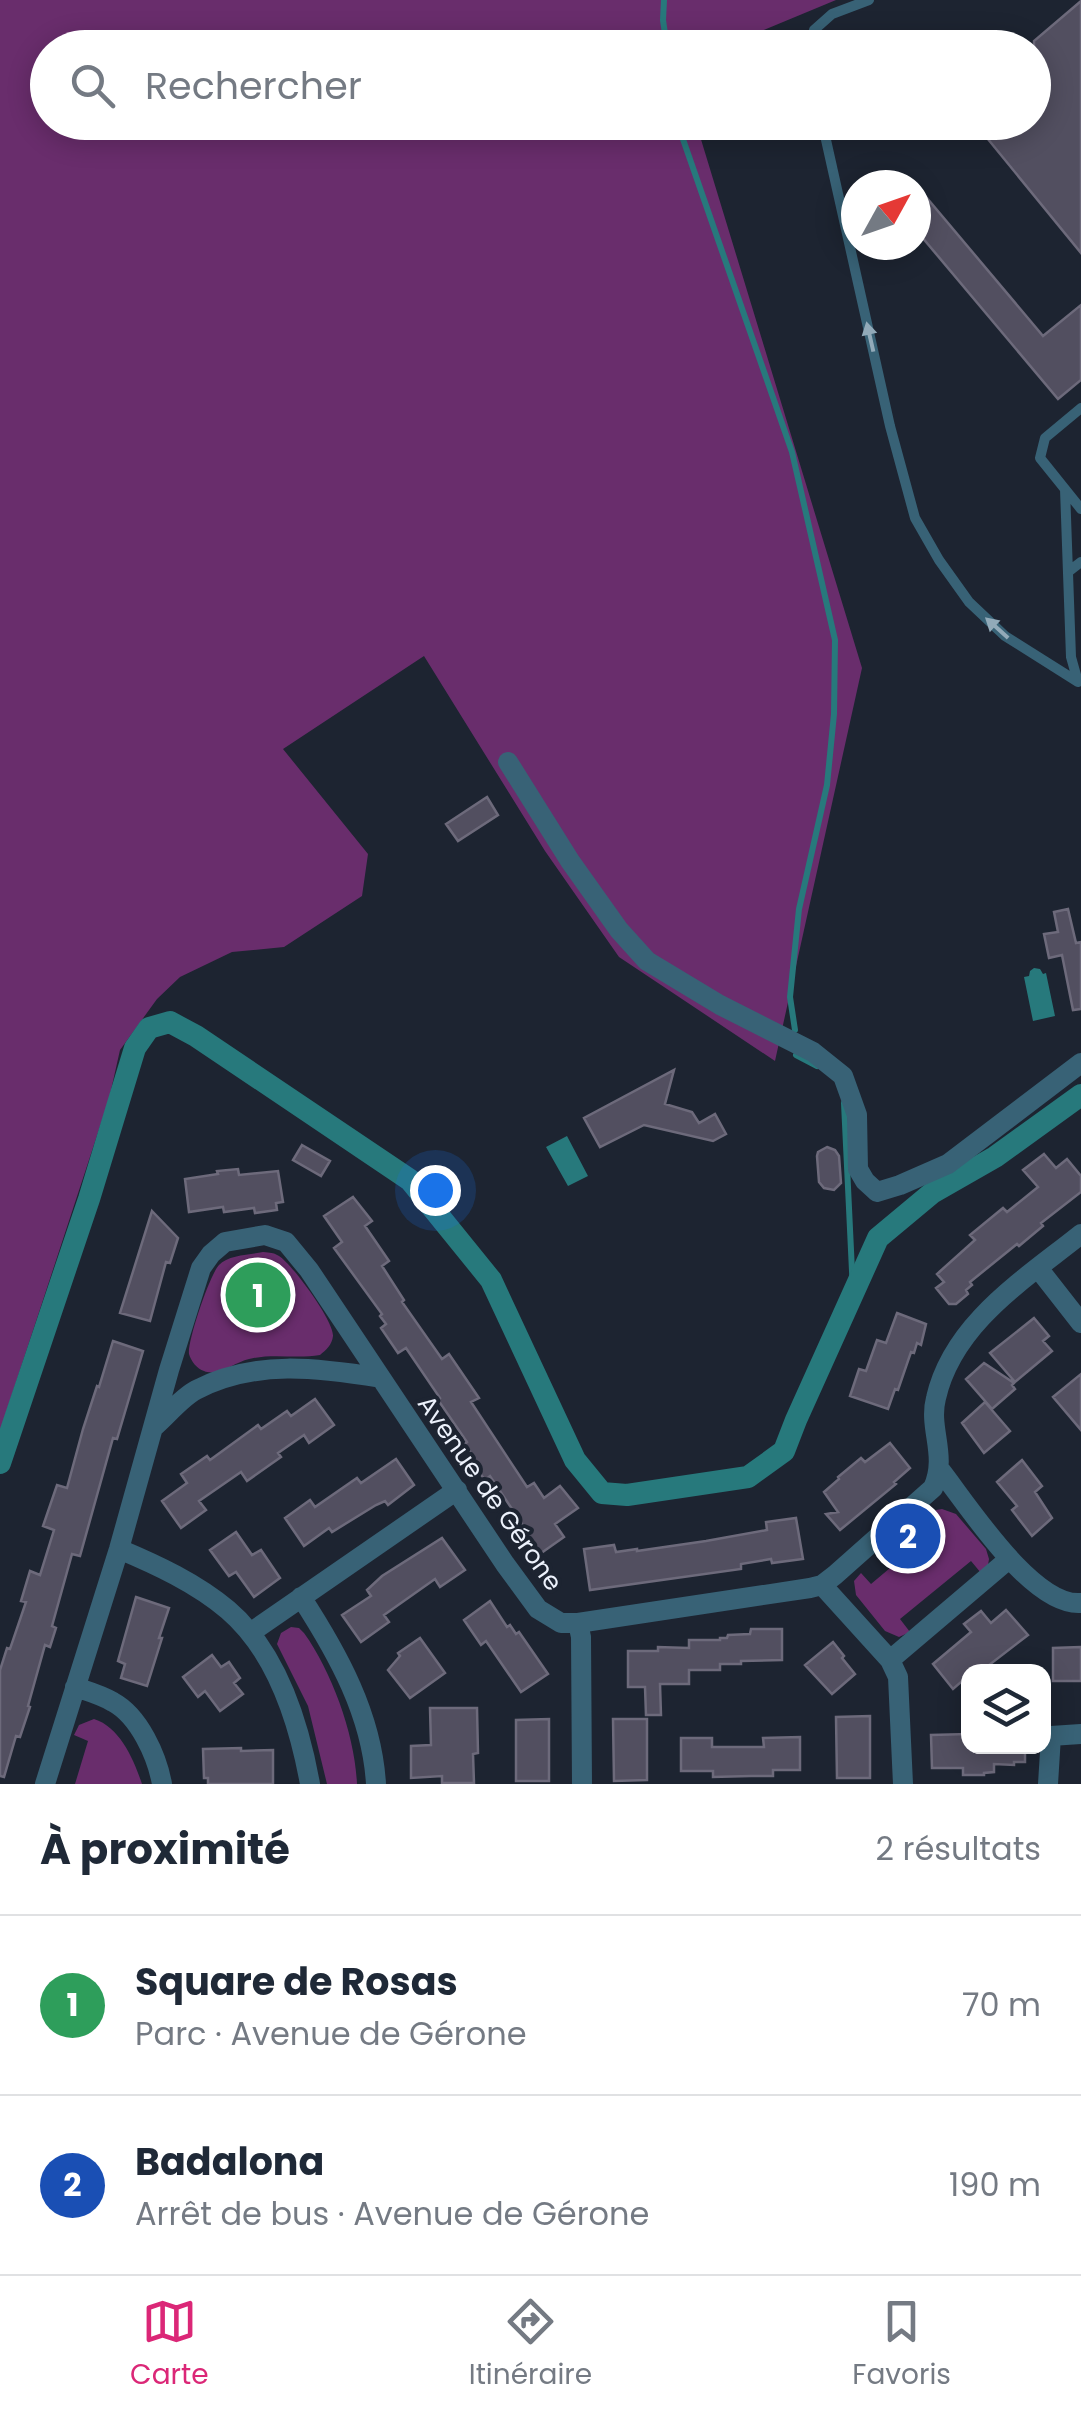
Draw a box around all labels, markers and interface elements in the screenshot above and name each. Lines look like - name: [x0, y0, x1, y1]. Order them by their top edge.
- search box: [30, 30, 1051, 140]
- icon: search: [65, 58, 120, 113]
- text: Rechercher: [145, 59, 362, 112]
- north arrow: [841, 170, 931, 260]
- one-way arrow: [862, 321, 877, 352]
- one-way arrow: [985, 618, 1010, 640]
- your location: [410, 1165, 461, 1216]
- pin: 1: [226, 1258, 290, 1332]
- street label: Avenue de Gérone: [409, 1388, 571, 1598]
- pin: 2: [876, 1498, 940, 1574]
- map controls: [961, 1664, 1051, 1754]
- button: layers: [961, 1664, 1051, 1754]
- text: À proximité: [40, 1820, 290, 1879]
- text: 2 résultats: [876, 1826, 1041, 1871]
- text: Square de Rosas: [135, 1955, 458, 2008]
- text: 1: [66, 1982, 79, 2027]
- text: 70 m: [962, 1982, 1041, 2027]
- text: Parc · Avenue de Gérone: [135, 2011, 527, 2056]
- text: Badalona: [135, 2135, 324, 2188]
- text: 2: [63, 2162, 82, 2207]
- text: 190 m: [949, 2162, 1041, 2207]
- text: Arrêt de bus · Avenue de Gérone: [135, 2191, 649, 2236]
- tab: Carte: [130, 2294, 209, 2396]
- tab: Itinéraire: [469, 2294, 592, 2396]
- tab: Favoris: [852, 2294, 951, 2396]

